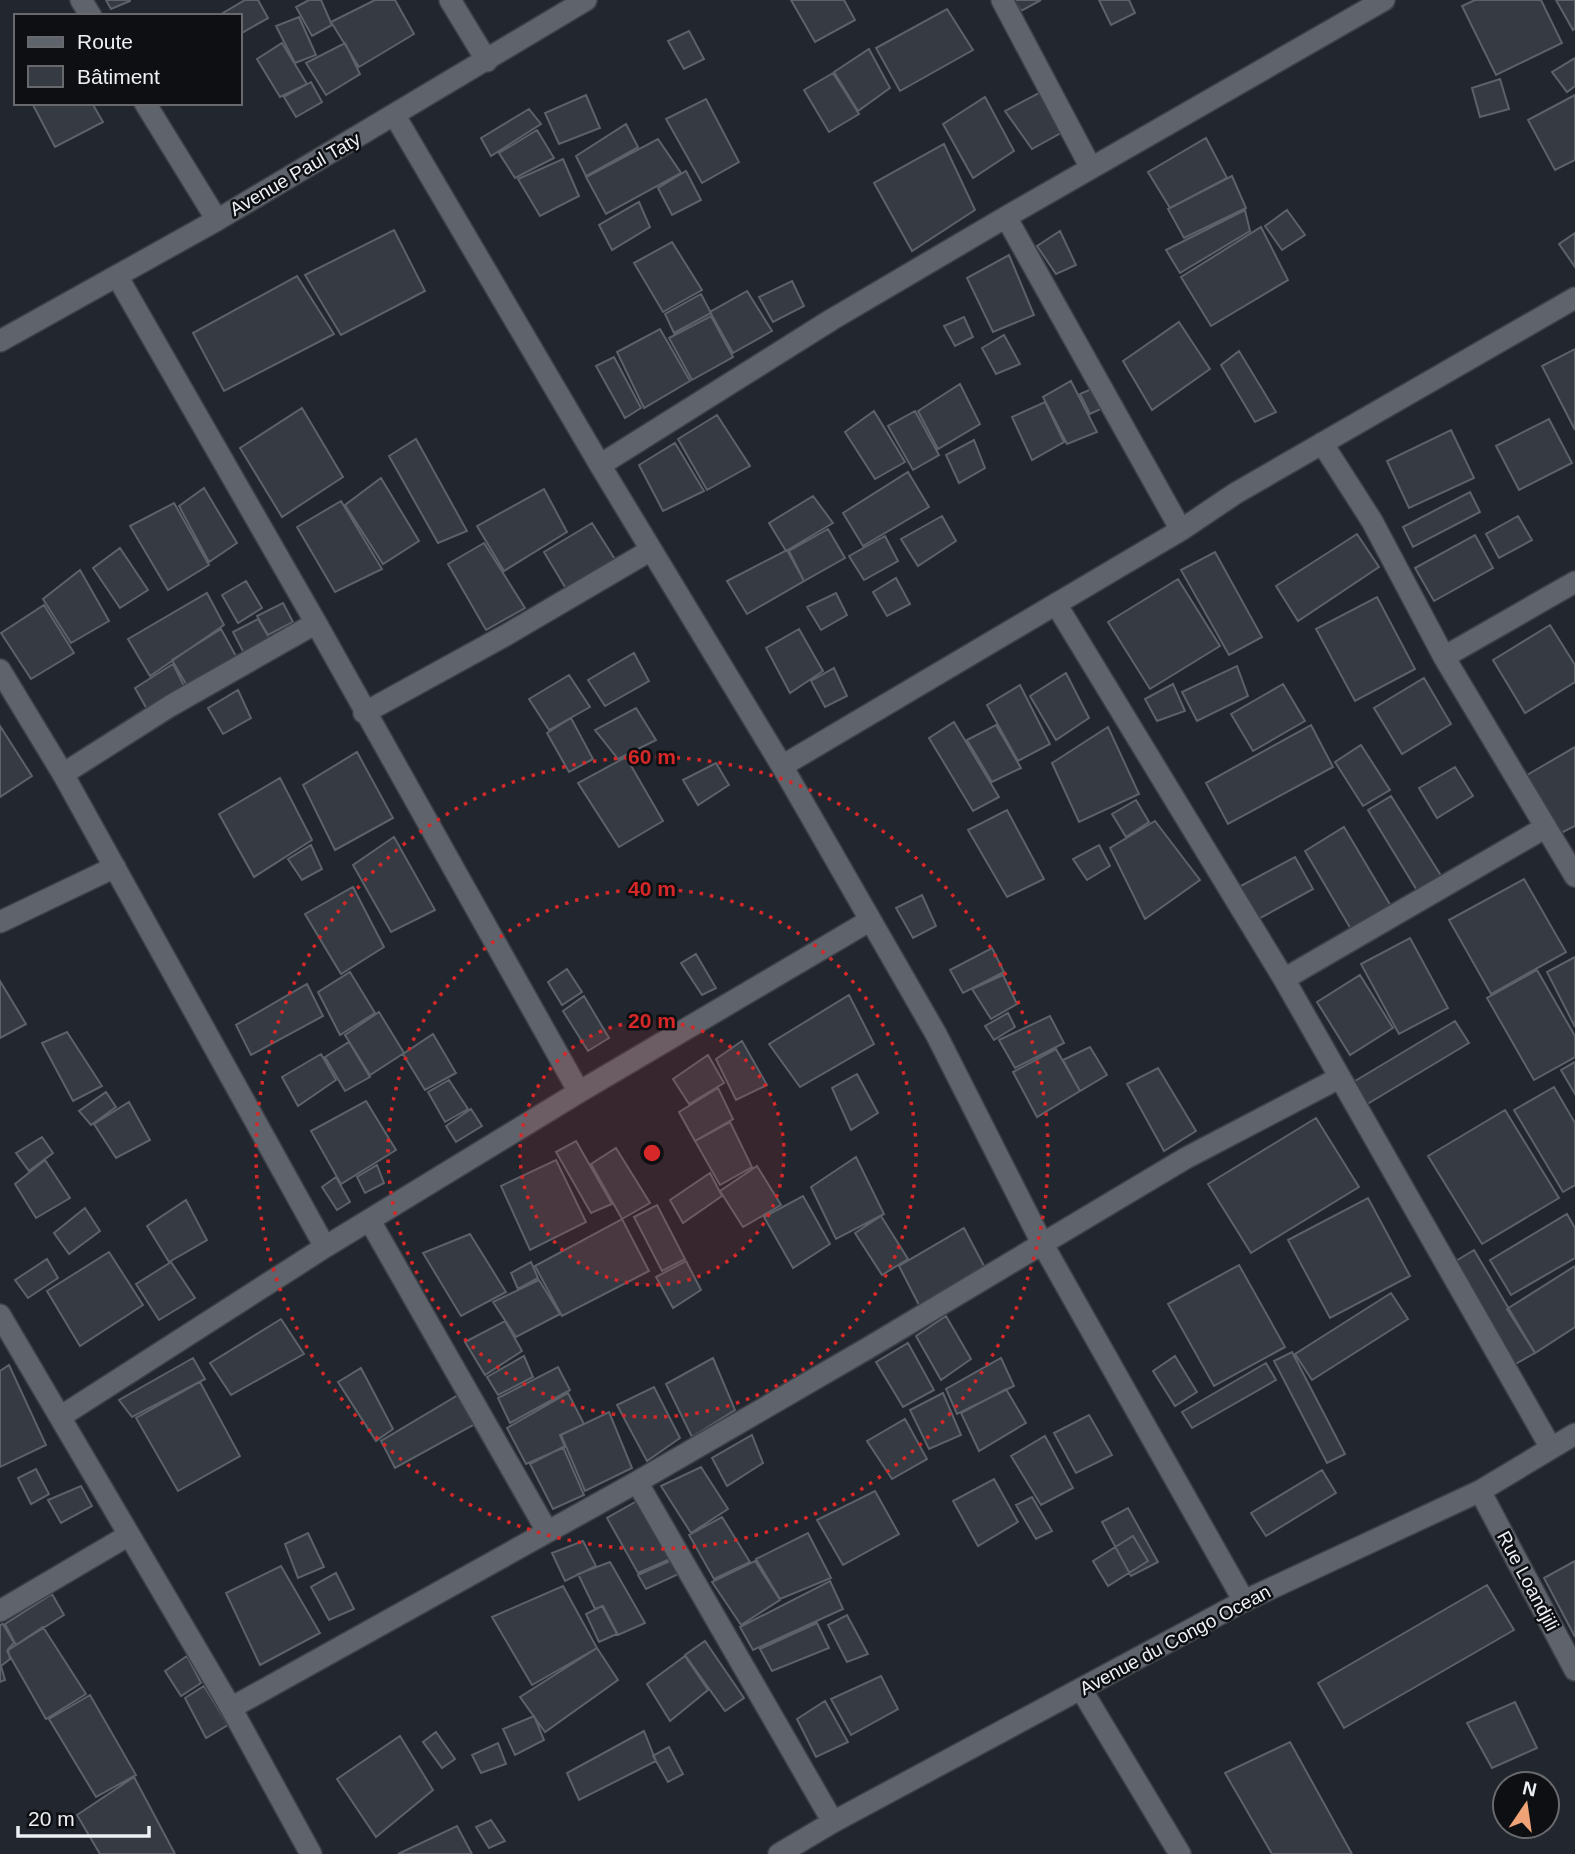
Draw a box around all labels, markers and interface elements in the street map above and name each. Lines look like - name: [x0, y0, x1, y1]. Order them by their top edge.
- legend: [14, 14, 242, 105]
- text: Route: [77, 30, 133, 53]
- text: Bâtiment: [77, 65, 160, 88]
- street label: Avenue Paul Taty: [226, 128, 364, 220]
- text: 60 m: [628, 745, 676, 768]
- text: 40 m: [628, 877, 676, 900]
- text: 20 m: [628, 1009, 676, 1032]
- centre of rings: [640, 1141, 664, 1165]
- street label: Rue Loandjili: [1493, 1528, 1563, 1634]
- street label: Avenue du Congo Ocean: [1076, 1581, 1274, 1699]
- north arrow: [1491, 1770, 1561, 1840]
- text: N: [1521, 1777, 1539, 1801]
- scale bar: [18, 1794, 149, 1838]
- text: 20 m: [28, 1807, 75, 1830]

